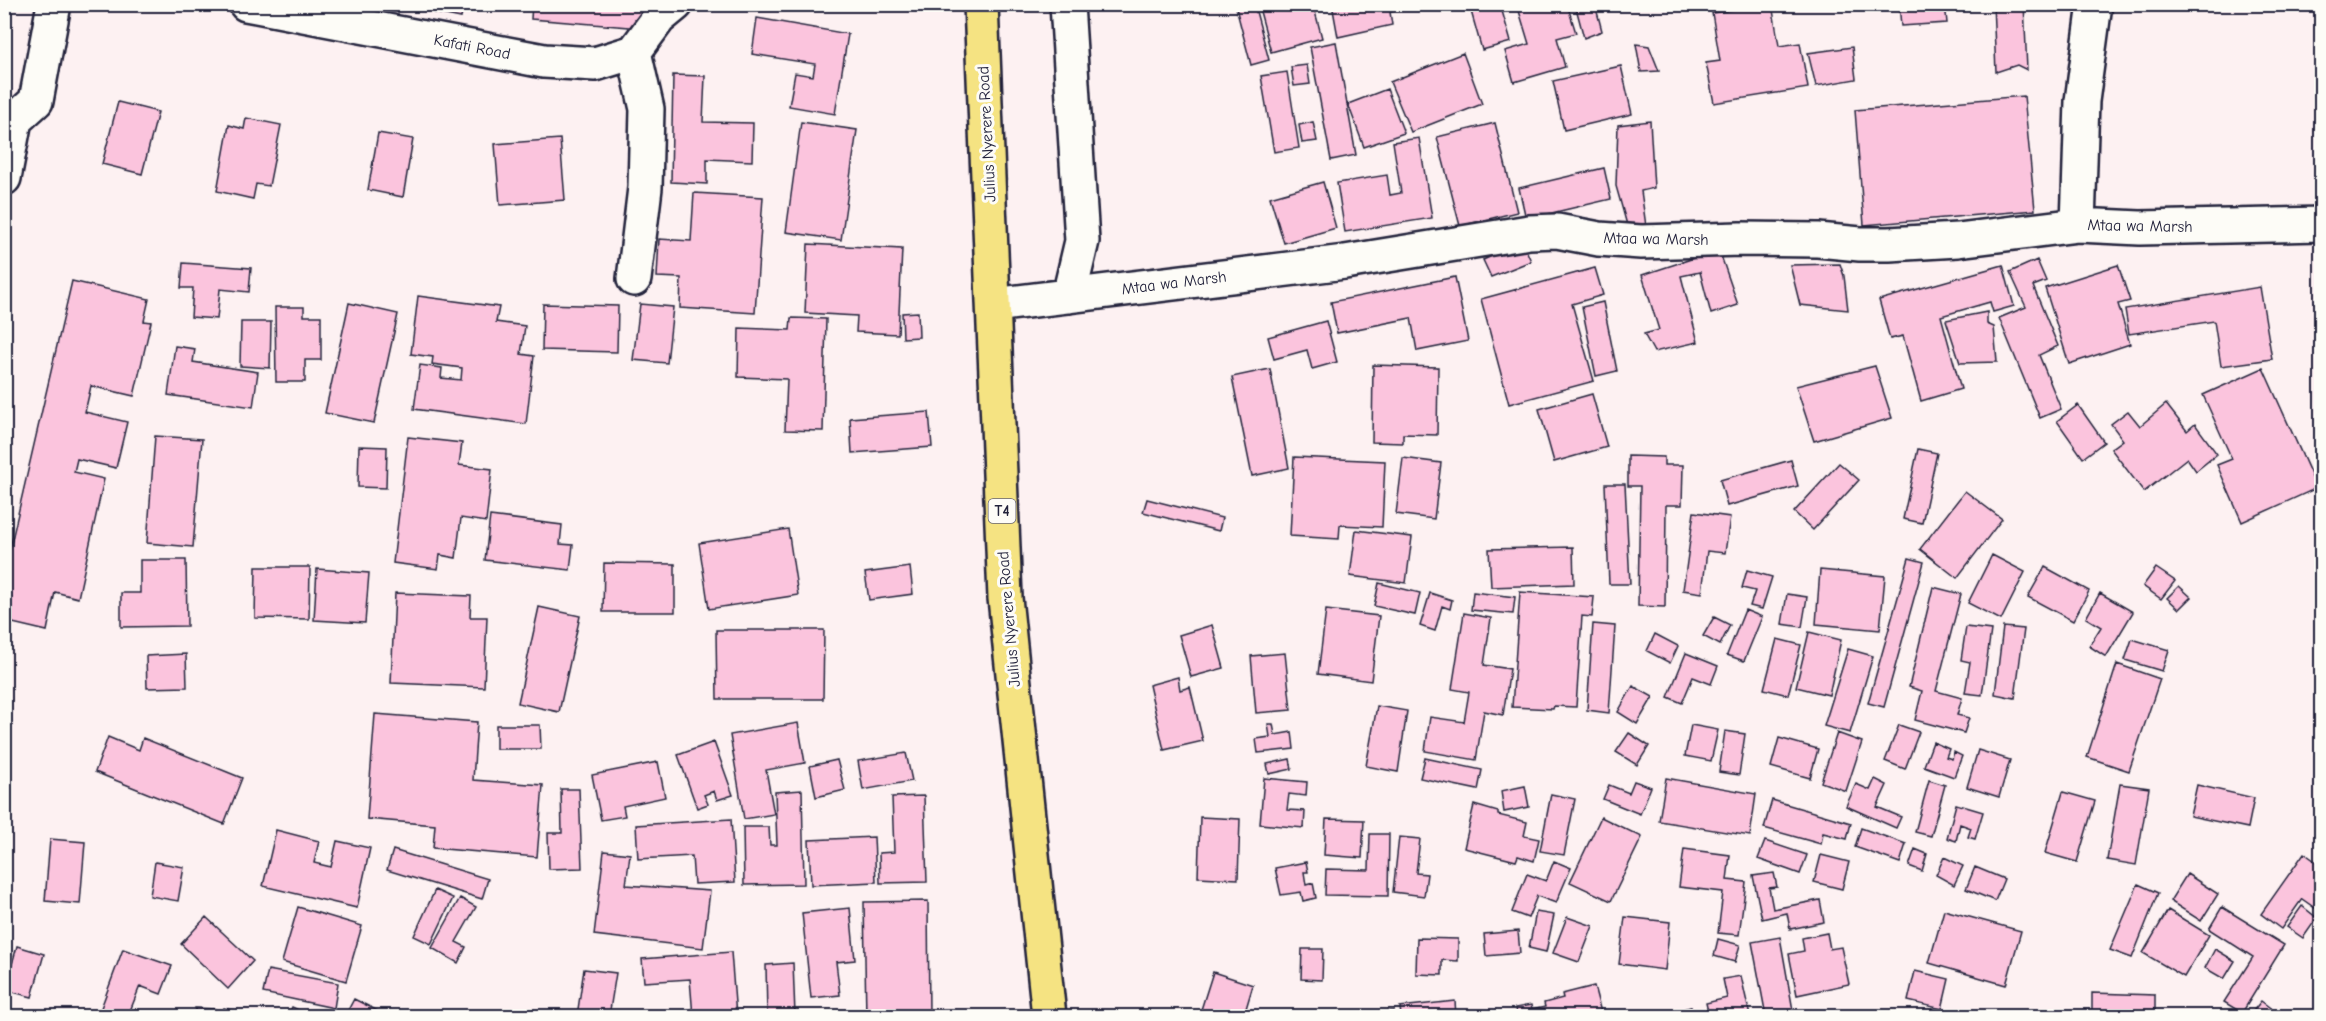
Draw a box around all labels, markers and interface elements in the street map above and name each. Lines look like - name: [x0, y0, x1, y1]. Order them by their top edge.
- street label: Kafati Road: [432, 31, 512, 63]
- street label: Julius Nyerere Road: [974, 65, 1000, 203]
- street label: Mtaa wa Marsh: [2087, 216, 2193, 236]
- street label: Mtaa wa Marsh: [1603, 229, 1709, 249]
- street label: Mtaa wa Marsh: [1121, 268, 1227, 298]
- road number: T4: [988, 499, 1016, 523]
- street label: Julius Nyerere Road: [994, 550, 1024, 688]

